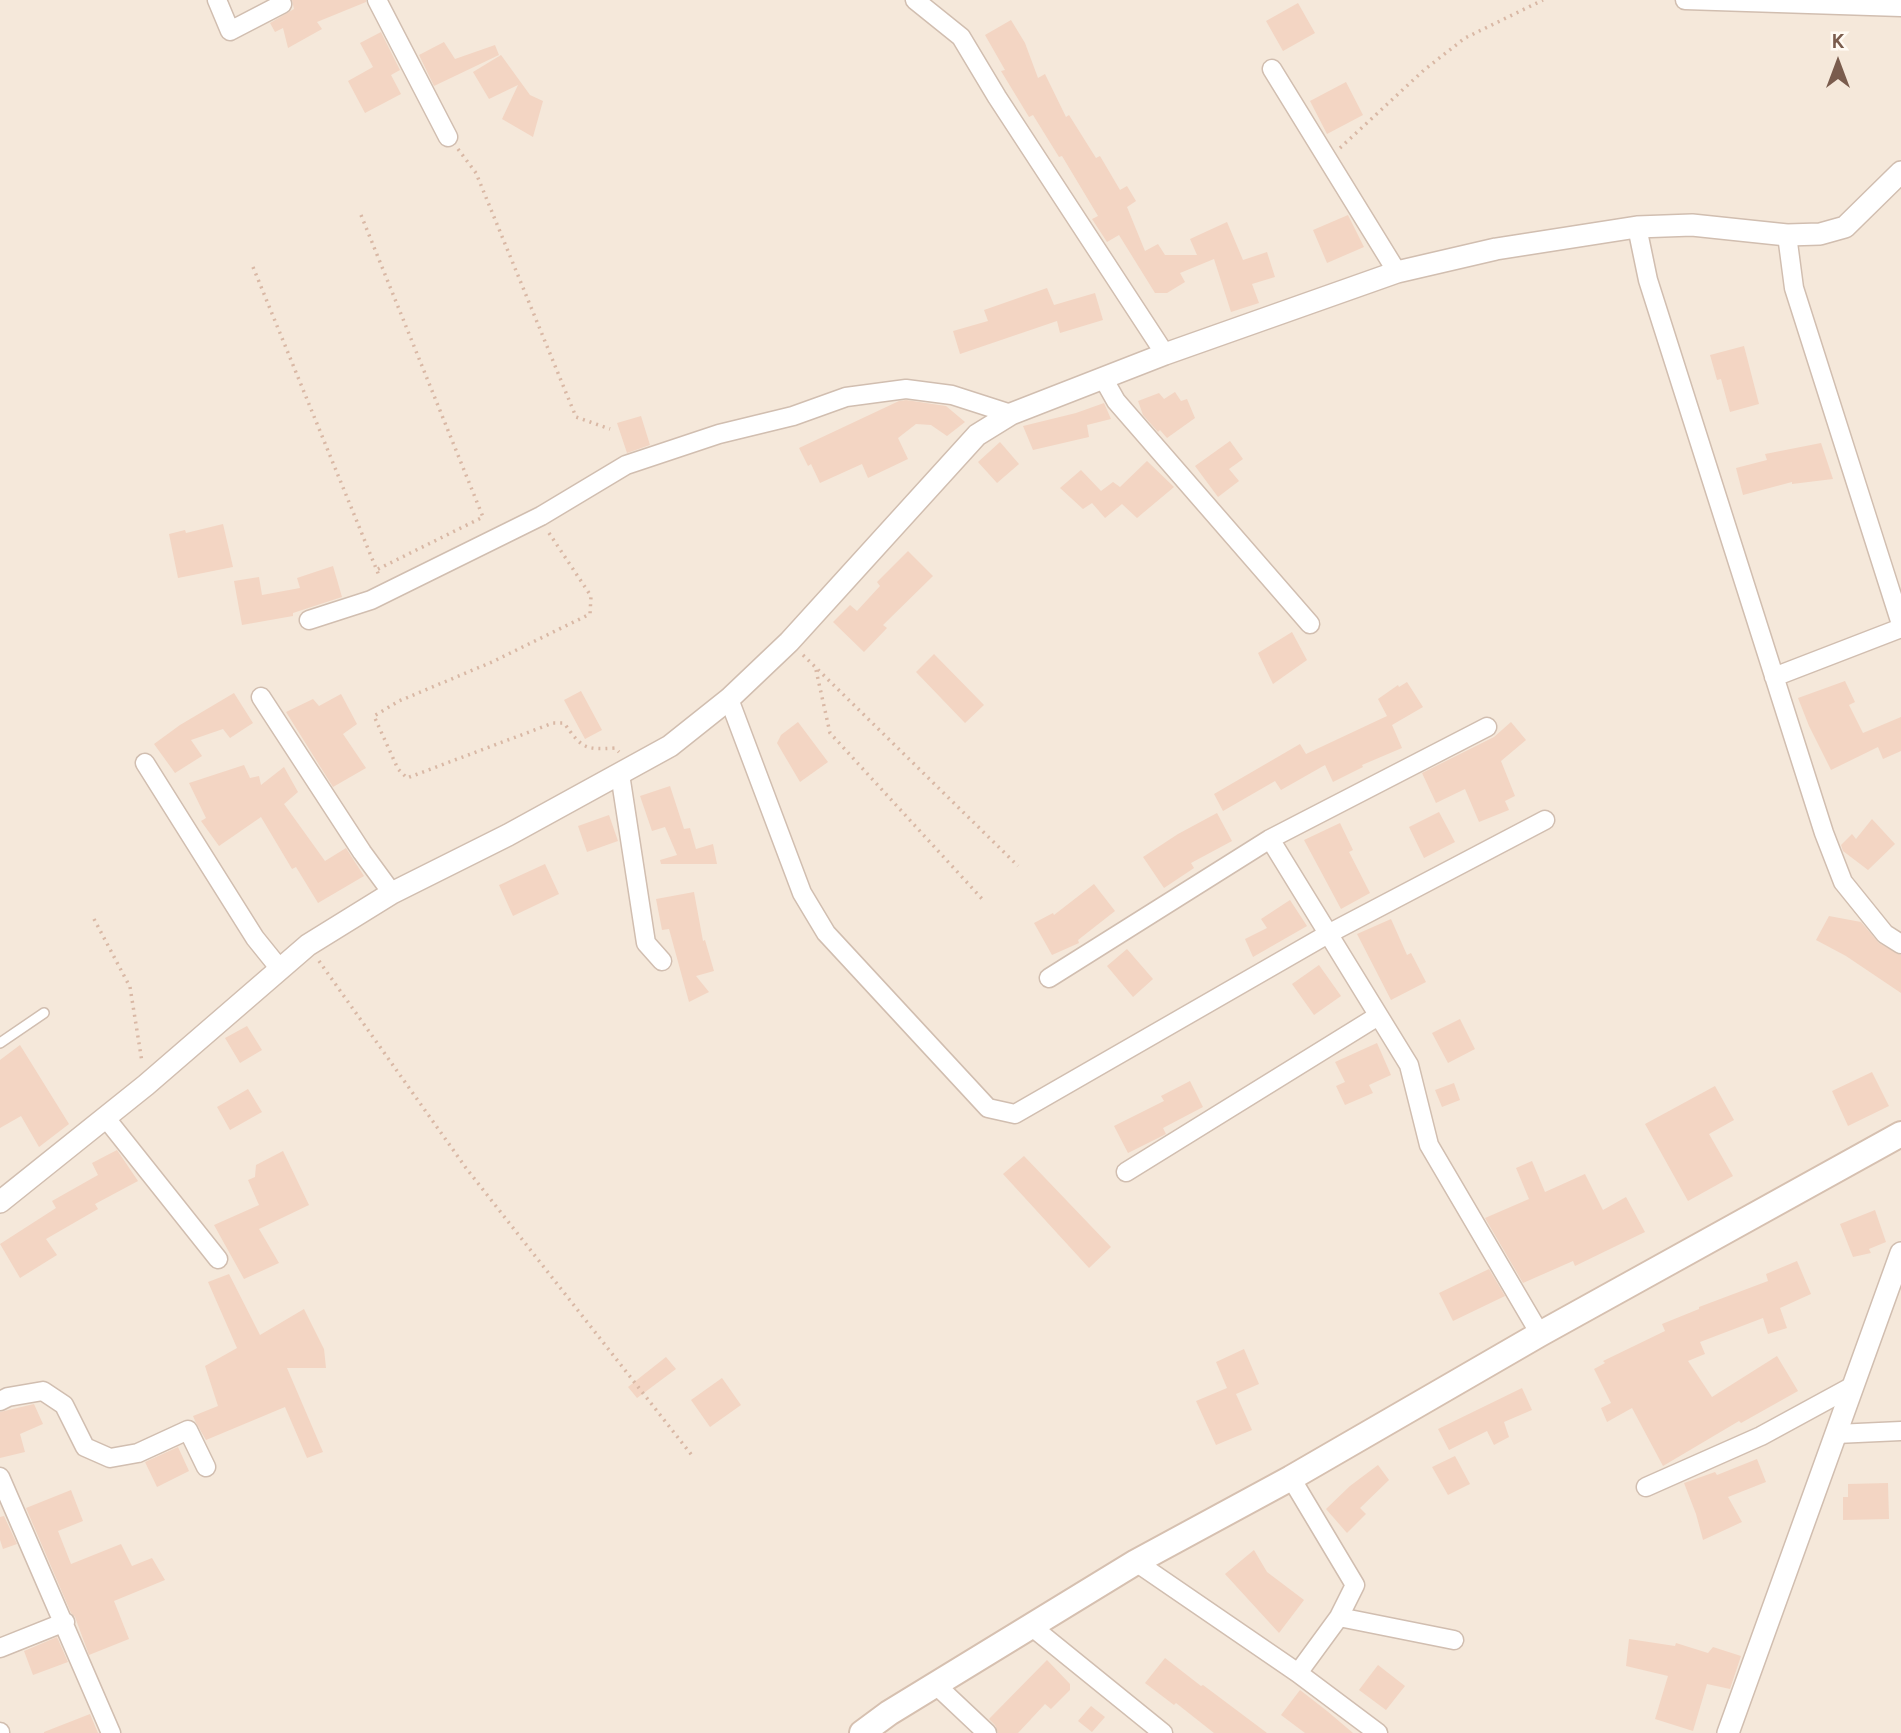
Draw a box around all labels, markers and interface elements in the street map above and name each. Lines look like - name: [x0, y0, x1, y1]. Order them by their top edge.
- north arrow: [1803, 28, 1873, 98]
- text: K: [1832, 30, 1844, 53]

